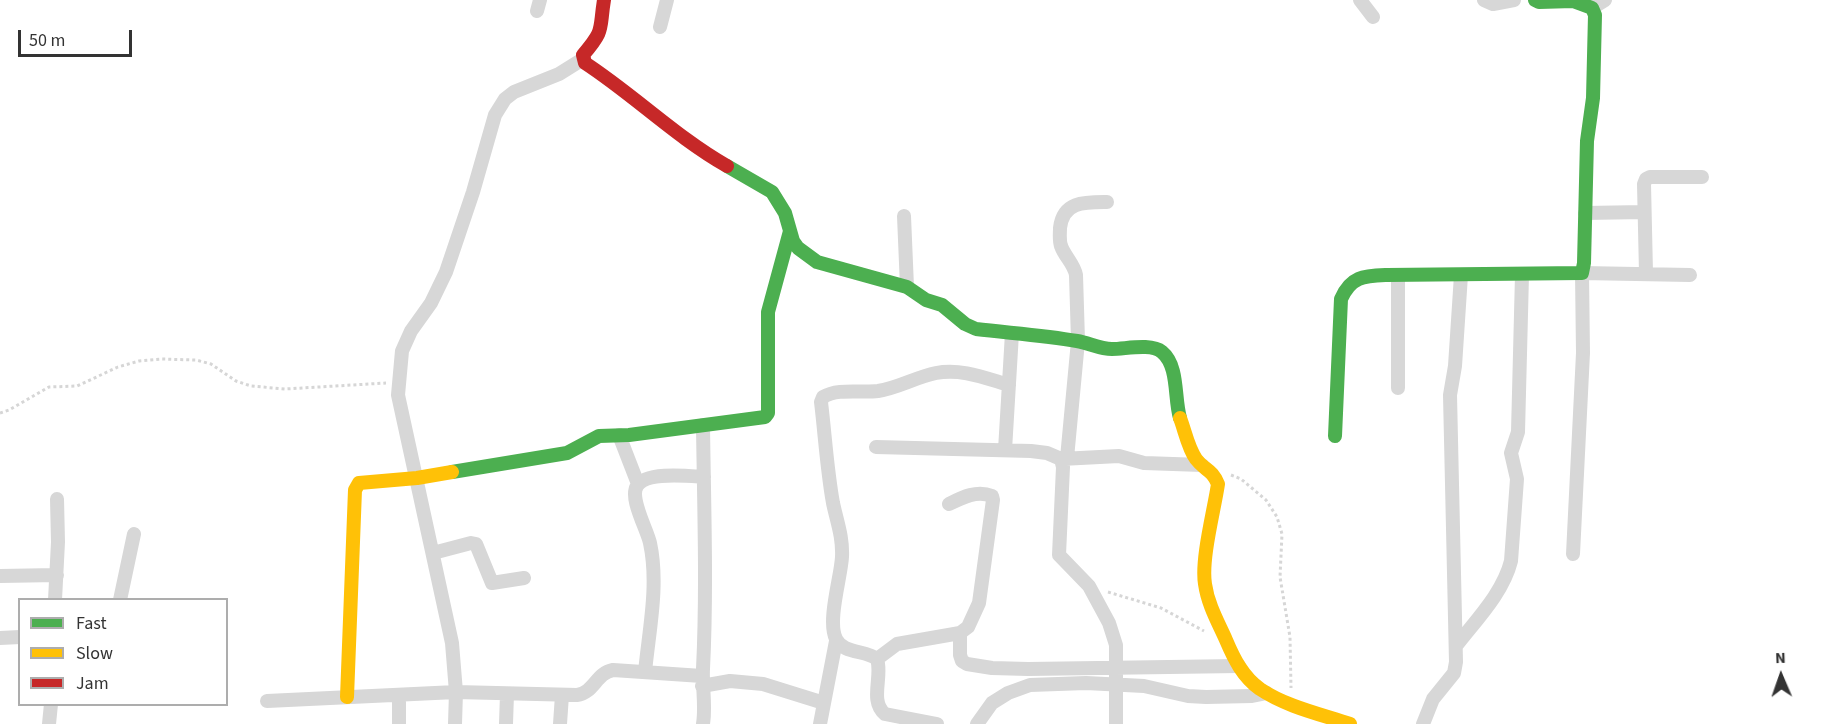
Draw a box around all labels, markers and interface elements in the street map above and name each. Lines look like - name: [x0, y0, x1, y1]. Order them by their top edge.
- scale bar: [21, 18, 135, 56]
- text: 50 m: [29, 28, 65, 53]
- legend: [18, 598, 228, 706]
- text: Fast: [76, 611, 107, 636]
- text: Slow: [76, 641, 113, 666]
- north arrow: [1751, 646, 1811, 706]
- text: N: [1775, 647, 1786, 669]
- text: Jam: [76, 671, 109, 696]

